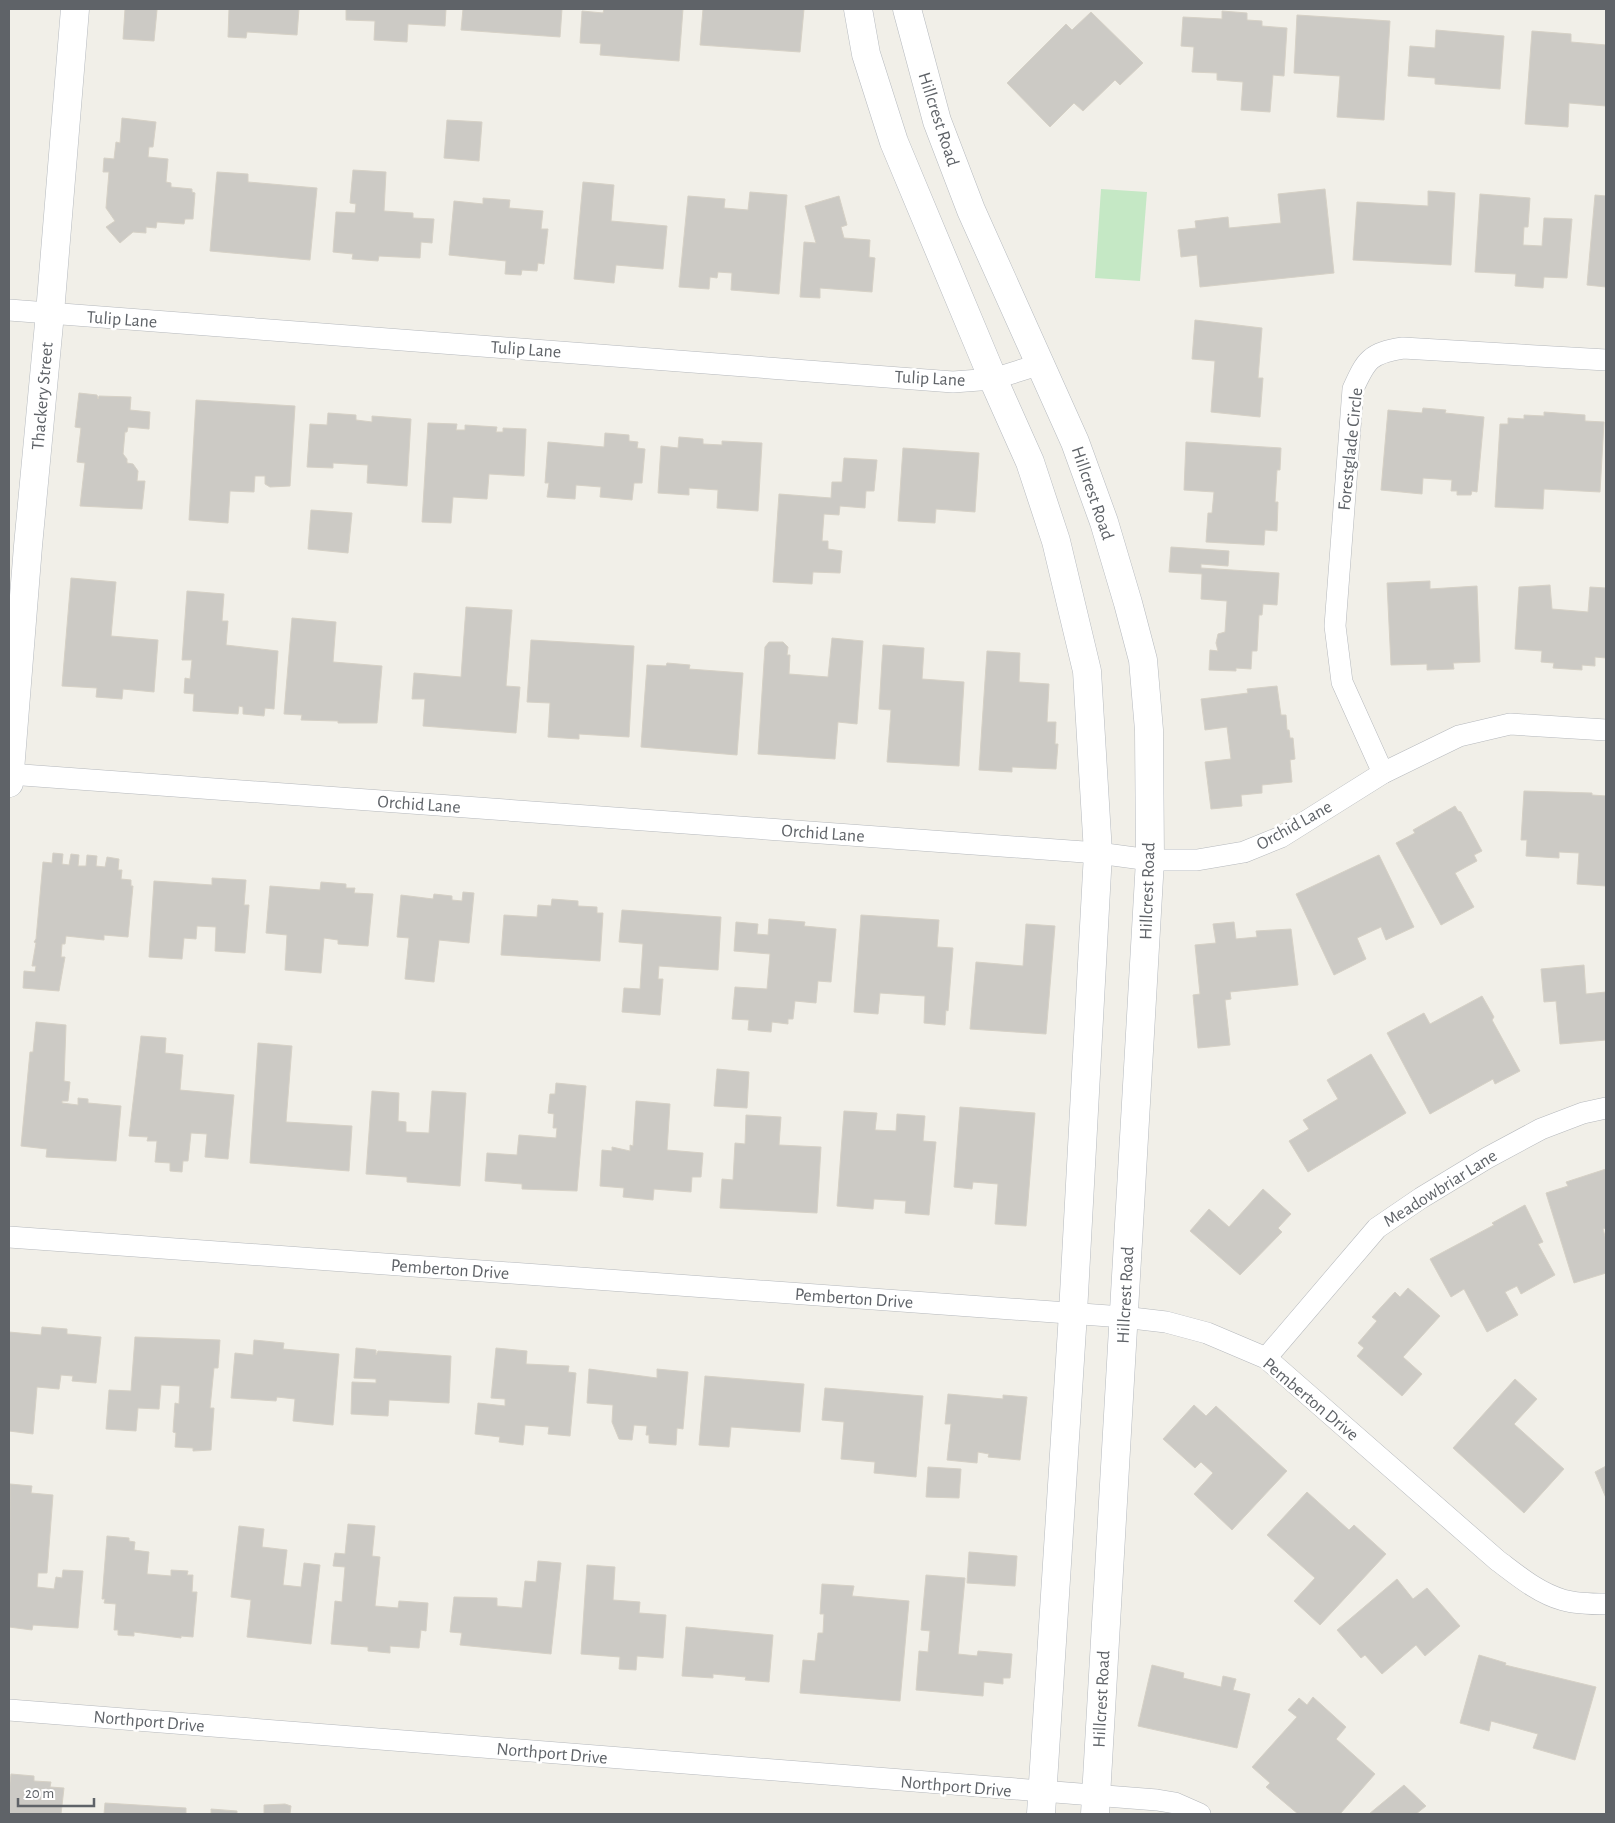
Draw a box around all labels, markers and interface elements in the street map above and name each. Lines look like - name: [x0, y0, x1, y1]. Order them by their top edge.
- street label: Hillcrest Road: [914, 70, 962, 169]
- street label: Tulip Lane: [86, 309, 158, 331]
- street label: Tulip Lane: [490, 339, 562, 361]
- street label: Thackery Street: [29, 341, 57, 451]
- street label: Tulip Lane: [894, 368, 966, 390]
- street label: Forestglade Circle: [1336, 387, 1366, 511]
- street label: Hillcrest Road: [1068, 444, 1116, 542]
- street label: Orchid Lane: [377, 793, 461, 817]
- street label: Orchid Lane: [1254, 798, 1335, 854]
- street label: Orchid Lane: [781, 822, 865, 846]
- street label: Hillcrest Road: [1137, 842, 1159, 940]
- street label: Meadowbriar Lane: [1381, 1147, 1500, 1231]
- street label: Hillcrest Road: [1114, 1246, 1138, 1344]
- street label: Pemberton Drive: [390, 1257, 510, 1283]
- street label: Pemberton Drive: [794, 1286, 914, 1312]
- street label: Pemberton Drive: [1259, 1355, 1362, 1445]
- street label: Hillcrest Road: [1090, 1650, 1114, 1748]
- street label: Northport Drive: [93, 1708, 205, 1736]
- street label: Northport Drive: [496, 1740, 608, 1768]
- street label: Northport Drive: [900, 1773, 1012, 1801]
- scale bar: [18, 1776, 94, 1808]
- text: 20 m: [25, 1786, 54, 1801]

